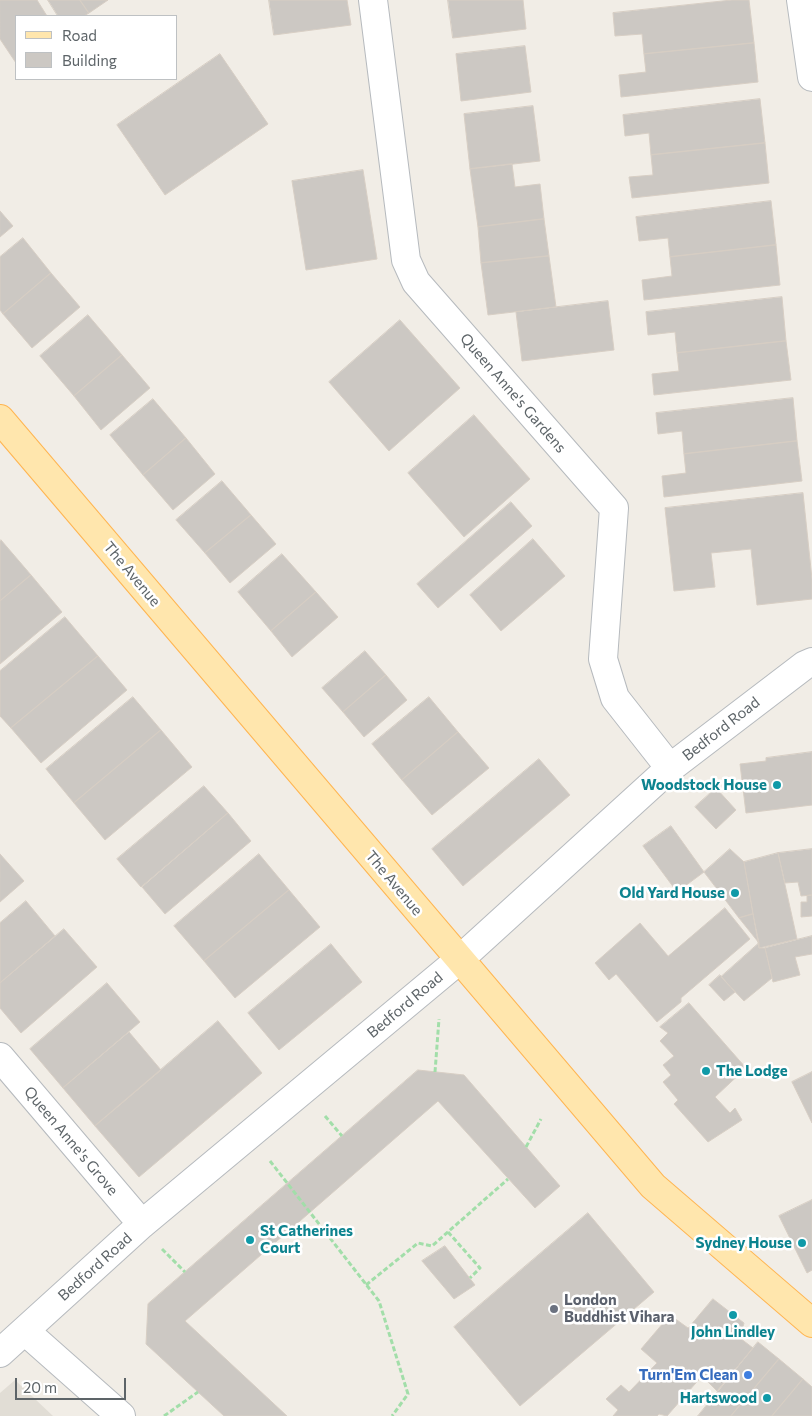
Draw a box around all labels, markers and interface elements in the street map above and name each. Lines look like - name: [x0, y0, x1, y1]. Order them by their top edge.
- legend: [15, 15, 178, 80]
- text: Road: [62, 26, 97, 44]
- text: Building: [62, 51, 117, 69]
- street label: Queen Anne's Gardens: [456, 329, 570, 457]
- street label: The Avenue: [100, 538, 164, 610]
- street label: Bedford Road: [679, 693, 763, 765]
- place label: Woodstock House: [641, 776, 767, 794]
- marker: Woodstock House: [771, 779, 783, 791]
- street label: The Avenue: [362, 847, 426, 919]
- place label: Old Yard House: [619, 884, 725, 902]
- marker: Old Yard House: [729, 887, 741, 899]
- street label: Bedford Road: [364, 968, 446, 1042]
- place label: The Lodge: [716, 1062, 788, 1080]
- marker: The Lodge: [700, 1065, 712, 1077]
- street label: Queen Anne's Grove: [20, 1083, 122, 1199]
- place label: St Catherines Court: [260, 1222, 353, 1257]
- street label: Bedford Road: [54, 1229, 136, 1305]
- marker: St Catherines Court: [244, 1234, 256, 1246]
- place label: Sydney House: [696, 1234, 792, 1252]
- marker: Sydney House: [796, 1237, 808, 1249]
- place label: London Buddhist Vihara: [564, 1291, 674, 1326]
- marker: London Buddhist Vihara: [548, 1303, 560, 1315]
- marker: John Lindley: [727, 1309, 739, 1321]
- place label: John Lindley: [691, 1323, 775, 1341]
- place label: Turn'Em Clean: [639, 1366, 738, 1384]
- scale bar: [18, 1368, 129, 1400]
- marker: Turn'Em Clean: [742, 1369, 754, 1381]
- text: 20 m: [23, 1378, 57, 1396]
- place label: Hartswood: [680, 1389, 757, 1407]
- marker: Hartswood: [761, 1392, 773, 1404]

